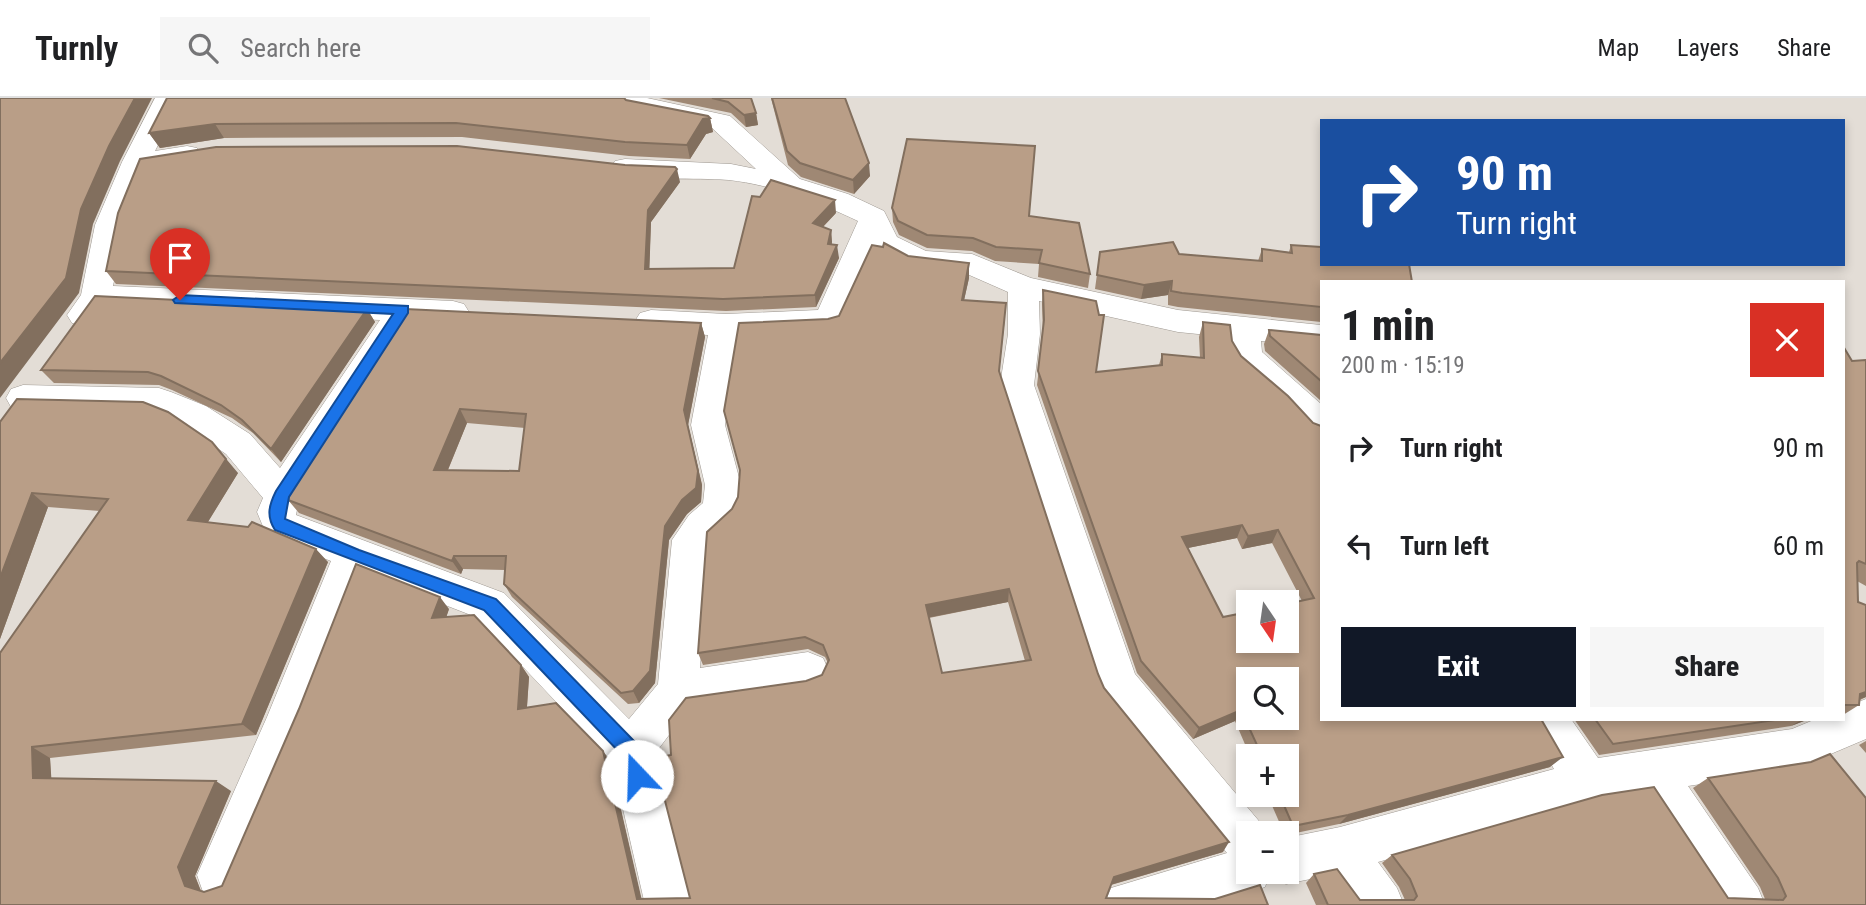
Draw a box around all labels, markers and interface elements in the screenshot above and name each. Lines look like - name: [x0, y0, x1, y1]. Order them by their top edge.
- search box: [160, 17, 650, 80]
- text: Turnly: [35, 29, 118, 68]
- icon: search: [184, 29, 222, 67]
- text: Search here: [240, 33, 361, 63]
- text: Map: [1598, 34, 1639, 62]
- text: Layers: [1677, 34, 1739, 62]
- text: Share: [1777, 34, 1831, 62]
- text: 90 m: [1456, 145, 1553, 202]
- icon: right: [1341, 147, 1432, 238]
- text: Turn right: [1456, 204, 1577, 242]
- pin: [150, 228, 210, 300]
- icon: arrive: [161, 239, 199, 277]
- text: 1 min: [1341, 301, 1435, 350]
- button: close: [1750, 303, 1824, 377]
- text: 200 m · 15:19: [1341, 352, 1465, 379]
- icon: right: [1341, 429, 1379, 467]
- text: Turn right: [1400, 433, 1502, 463]
- text: 90 m: [1773, 433, 1824, 463]
- icon: left: [1341, 527, 1379, 565]
- text: Turn left: [1400, 531, 1489, 561]
- text: 60 m: [1773, 531, 1824, 561]
- north arrow: [1236, 590, 1298, 653]
- map controls: [1236, 590, 1299, 884]
- button: Exit: [1341, 627, 1576, 707]
- button: Share: [1590, 627, 1824, 707]
- button: search: [1236, 667, 1299, 730]
- position arrow: [600, 739, 674, 813]
- button: +: [1236, 744, 1299, 807]
- button: −: [1236, 821, 1299, 884]

